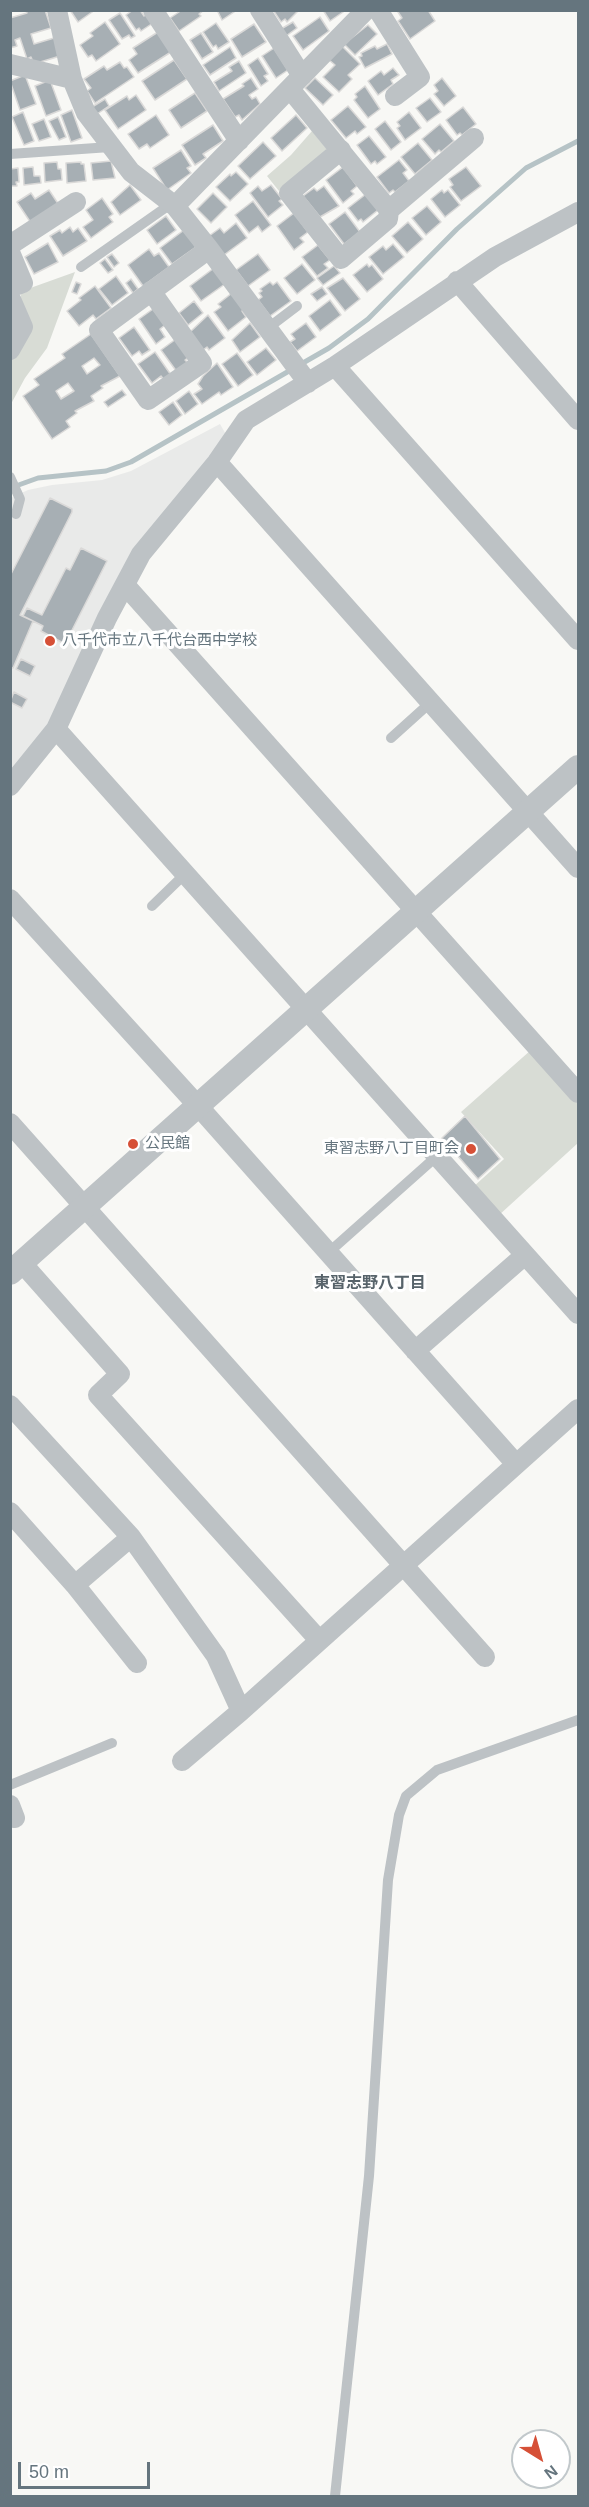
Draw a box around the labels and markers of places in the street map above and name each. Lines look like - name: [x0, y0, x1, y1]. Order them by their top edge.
- place label: 八千代市立八千代台西中学校: [62, 632, 257, 650]
- marker: 八千代市立八千代台西中学校: [43, 634, 57, 648]
- place label: 公民館: [145, 1135, 190, 1153]
- marker: 公民館: [126, 1137, 140, 1151]
- place label: 東習志野八丁目町会: [324, 1140, 459, 1158]
- marker: 東習志野八丁目町会: [464, 1142, 478, 1156]

